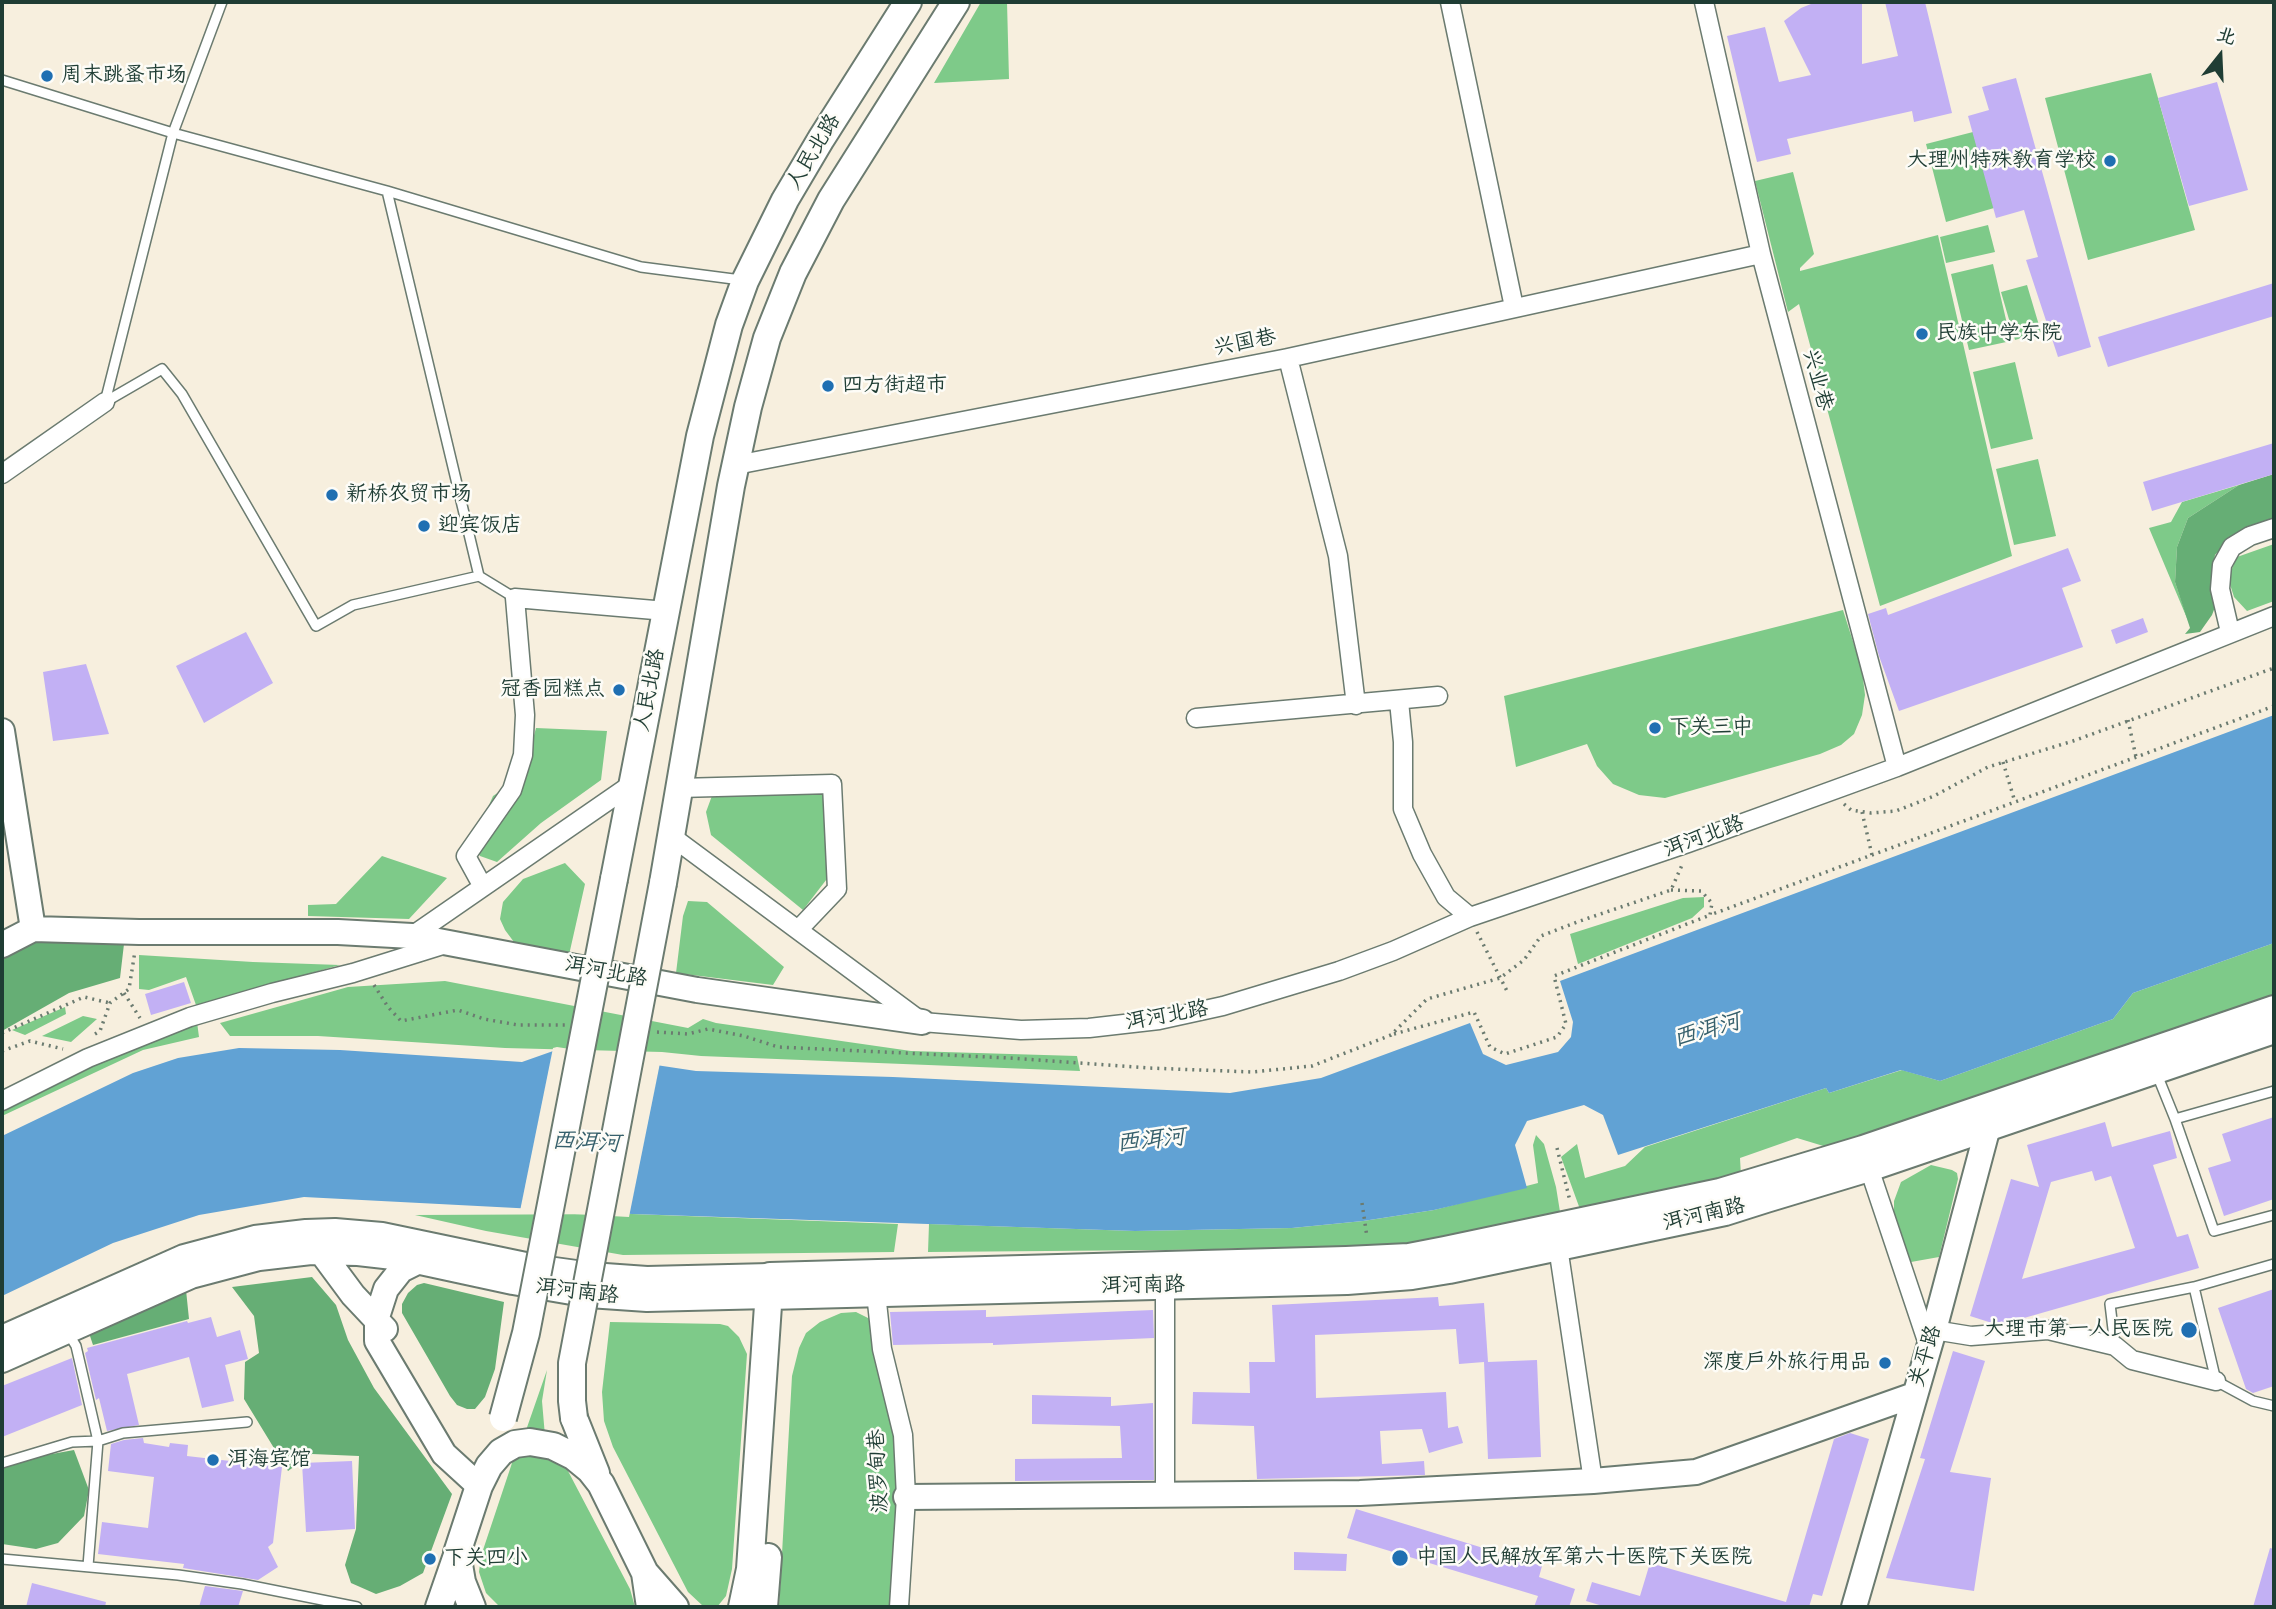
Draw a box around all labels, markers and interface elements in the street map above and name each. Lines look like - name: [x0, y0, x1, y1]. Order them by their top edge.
- north arrow: [2185, 21, 2255, 91]
- text: 北: [2214, 22, 2239, 50]
- place label: 周末跳蚤市场: [61, 63, 187, 89]
- marker: 周末跳蚤市场: [39, 68, 55, 84]
- street label: 人民北路: [782, 110, 846, 194]
- place label: 大理州特殊教育学校: [1907, 148, 2096, 174]
- marker: 大理州特殊教育学校: [2102, 153, 2118, 169]
- place label: 民族中学东院: [1936, 321, 2062, 347]
- street label: 兴国巷: [1212, 325, 1278, 361]
- marker: 民族中学东院: [1914, 326, 1930, 342]
- street label: 兴业巷: [1797, 346, 1837, 414]
- place label: 四方街超市: [842, 373, 947, 399]
- marker: 四方街超市: [820, 378, 836, 394]
- place label: 新桥农贸市场: [346, 482, 472, 508]
- marker: 新桥农贸市场: [324, 487, 340, 503]
- place label: 迎宾饭店: [438, 513, 522, 539]
- marker: 迎宾饭店: [416, 518, 432, 534]
- street label: 人民北路: [630, 646, 670, 734]
- place label: 冠香园糕点: [500, 677, 605, 703]
- marker: 冠香园糕点: [611, 682, 627, 698]
- place label: 下关三中: [1669, 715, 1753, 741]
- marker: 下关三中: [1647, 720, 1663, 736]
- street label: 洱河北路: [1660, 811, 1748, 863]
- street label: 洱河北路: [562, 952, 650, 992]
- street label: 洱河北路: [1123, 996, 1211, 1036]
- water label: 西洱河: [1670, 1008, 1744, 1054]
- water label: 西洱河: [1115, 1124, 1187, 1158]
- water label: 西洱河: [551, 1127, 621, 1159]
- street label: 洱河南路: [1660, 1193, 1748, 1237]
- street label: 洱河南路: [1101, 1273, 1185, 1299]
- street label: 洱河南路: [534, 1274, 620, 1310]
- place label: 大理市第一人民医院: [1984, 1317, 2173, 1343]
- marker: 大理市第一人民医院: [2179, 1320, 2199, 1340]
- street label: 关平路: [1905, 1322, 1947, 1390]
- place label: 深度户外旅行用品: [1703, 1350, 1871, 1376]
- marker: 深度户外旅行用品: [1877, 1355, 1893, 1371]
- street label: 波罗甸巷: [864, 1428, 894, 1514]
- place label: 洱海宾馆: [227, 1447, 311, 1473]
- marker: 洱海宾馆: [205, 1452, 221, 1468]
- place label: 中国人民解放军第六十医院下关医院: [1416, 1545, 1752, 1571]
- place label: 下关四小: [444, 1546, 528, 1572]
- marker: 中国人民解放军第六十医院下关医院: [1390, 1548, 1410, 1568]
- marker: 下关四小: [422, 1551, 438, 1567]

